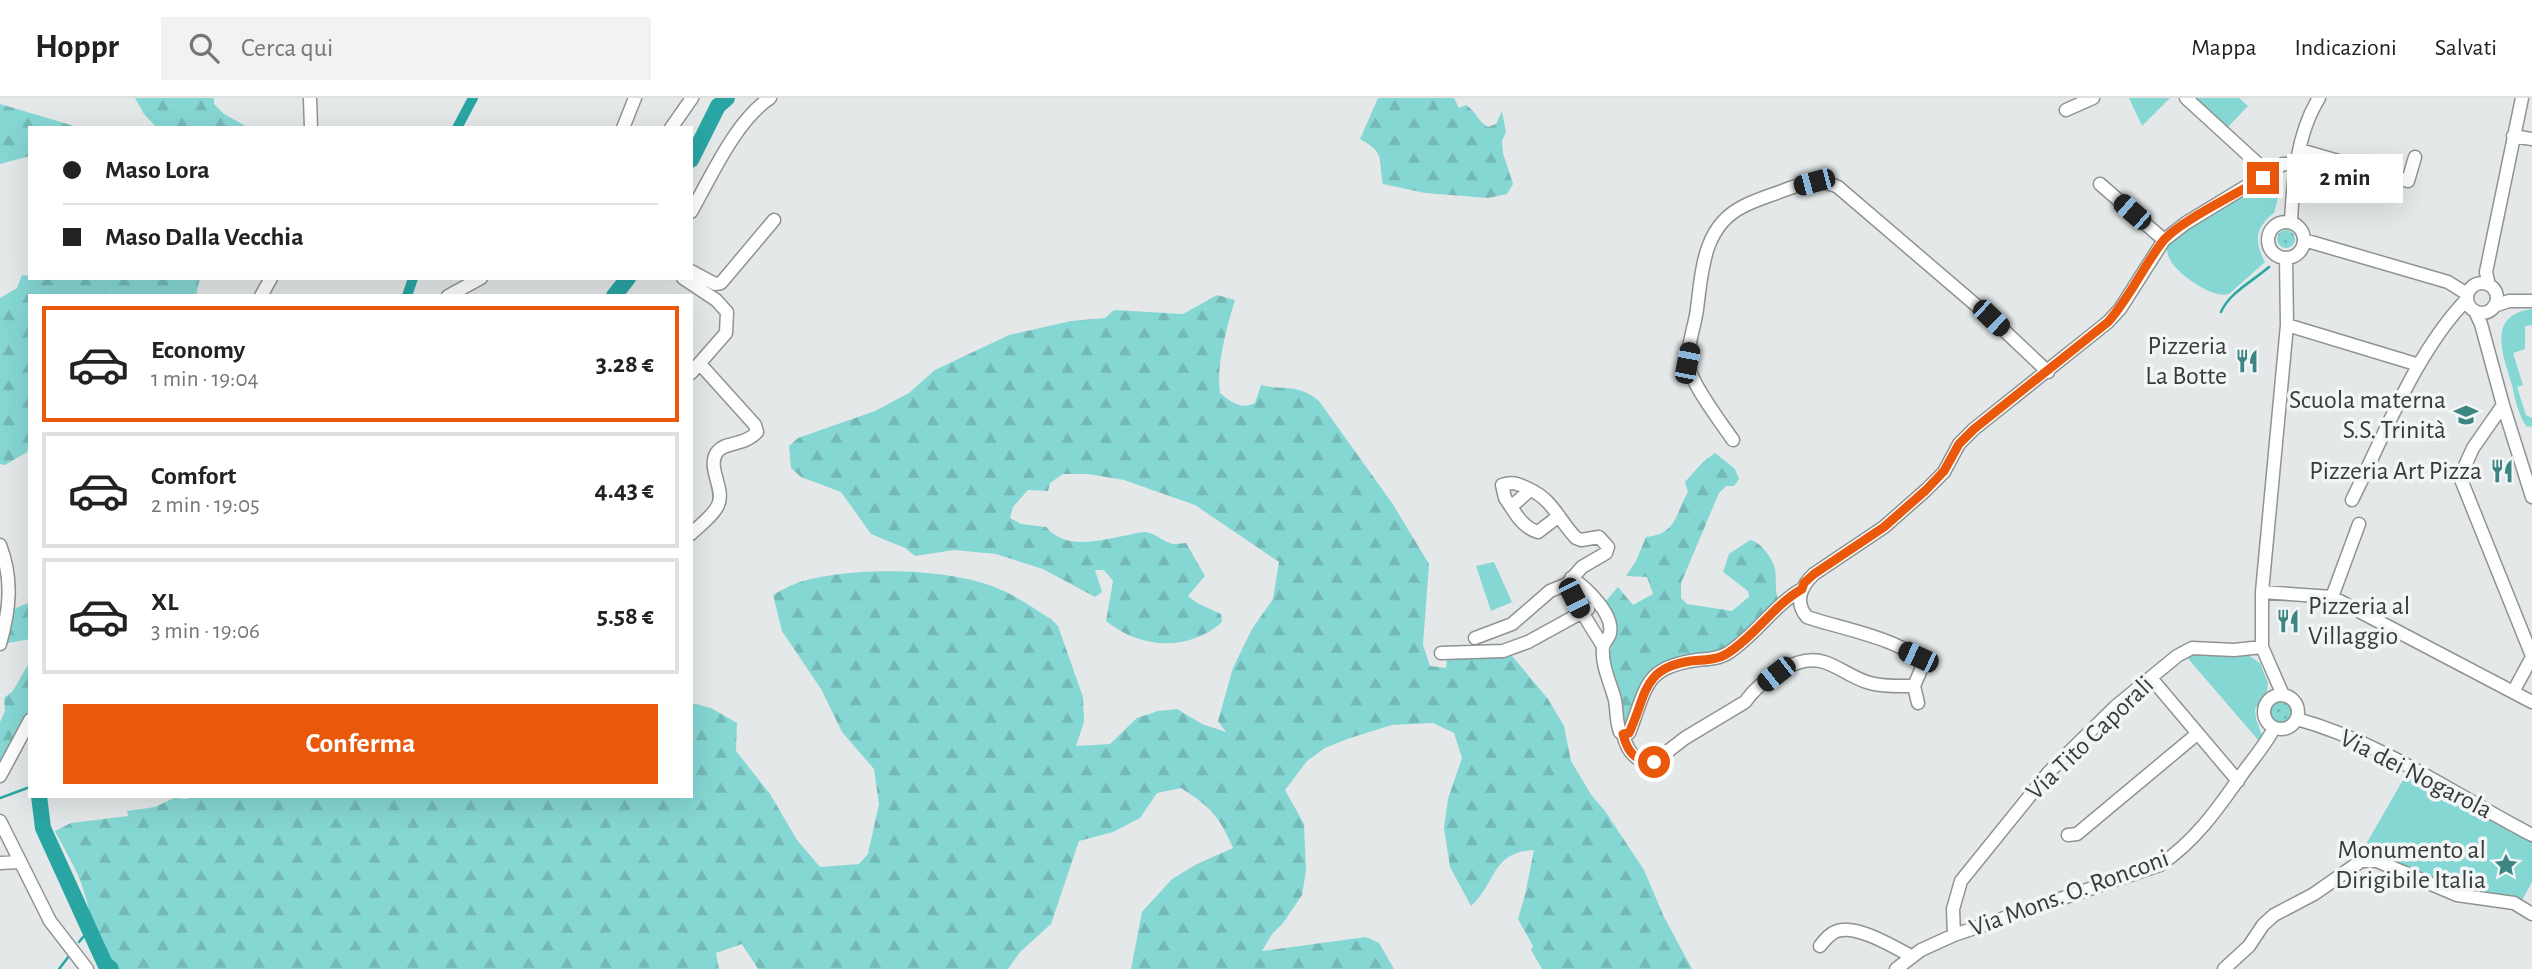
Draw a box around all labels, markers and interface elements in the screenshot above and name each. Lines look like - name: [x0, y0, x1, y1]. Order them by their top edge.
- search box: [161, 17, 651, 80]
- icon: search: [185, 29, 223, 67]
- text: Hoppr: [35, 31, 119, 64]
- text: Cerca qui: [241, 35, 333, 61]
- text: Mappa: [2191, 36, 2256, 60]
- text: Indicazioni: [2294, 36, 2397, 60]
- text: Salvati: [2435, 36, 2497, 60]
- callout: 2 min: [2288, 154, 2403, 202]
- text: Maso Lora: [105, 157, 210, 183]
- route end: [2247, 162, 2279, 194]
- car: [1791, 166, 1838, 198]
- text: 2 min: [2319, 167, 2371, 190]
- car: [2110, 190, 2155, 234]
- text: Maso Dalla Vecchia: [105, 224, 304, 250]
- car: [1969, 296, 2014, 340]
- icon: car: [67, 333, 130, 396]
- place label: Pizzeria La Botte: [2145, 333, 2227, 389]
- text: Economy: [151, 337, 245, 363]
- car: [1673, 340, 1702, 386]
- restaurant icon: Pizzeria La Botte: [2233, 347, 2261, 375]
- text: 3.28 €: [596, 351, 654, 377]
- text: 1 min · 19:04: [151, 368, 259, 391]
- place label: Scuola materna S.S. Trinità: [2289, 387, 2446, 443]
- school or university icon: Scuola materna S.S. Trinità: [2452, 401, 2480, 429]
- restaurant icon: Pizzeria Art Pizza: [2488, 457, 2516, 485]
- place label: Pizzeria Art Pizza: [2309, 458, 2482, 484]
- icon: car: [67, 459, 130, 522]
- text: Comfort: [151, 463, 236, 489]
- text: 4.43 €: [595, 477, 654, 503]
- text: 2 min · 19:05: [151, 494, 260, 517]
- car: [1556, 575, 1593, 621]
- icon: car: [67, 585, 130, 648]
- text: XL: [151, 589, 178, 615]
- place label: Pizzeria al Villaggio: [2308, 593, 2410, 649]
- text: 5.58 €: [597, 603, 654, 629]
- restaurant icon: Pizzeria al Villaggio: [2274, 607, 2302, 635]
- text: 3 min · 19:06: [151, 620, 260, 643]
- car: [1895, 639, 1942, 675]
- car: [1753, 653, 1800, 695]
- street label: Via Tito Caporali: [2021, 671, 2159, 805]
- button: Conferma: [63, 704, 658, 784]
- street label: Via dei Nogarola: [2336, 725, 2496, 823]
- route start: [1638, 746, 1670, 778]
- place label: Monumento al Dirigibile Italia: [2335, 837, 2486, 893]
- street label: Via Mons. O. Ronconi: [1966, 845, 2172, 941]
- place icon: Monumento al Dirigibile Italia: [2492, 851, 2520, 879]

